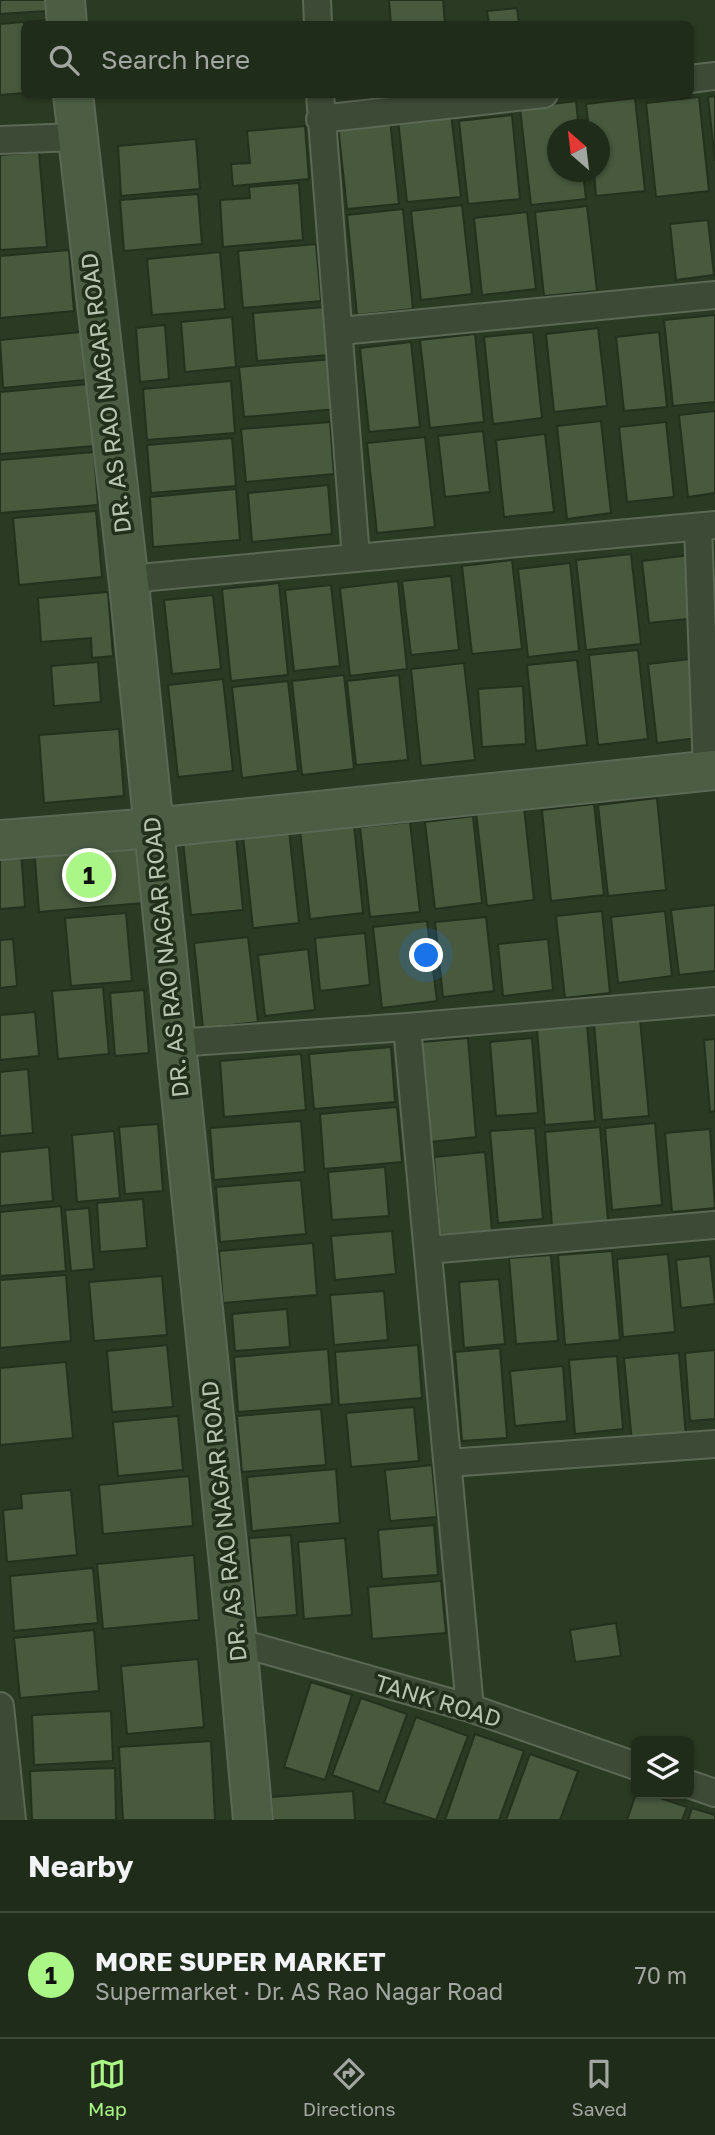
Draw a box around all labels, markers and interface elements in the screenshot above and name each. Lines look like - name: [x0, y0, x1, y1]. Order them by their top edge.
- search box: [21, 21, 694, 98]
- icon: search: [45, 41, 83, 79]
- text: Search here: [101, 44, 250, 75]
- north arrow: [547, 119, 610, 182]
- street label: DR. AS RAO NAGAR ROAD: [74, 251, 136, 535]
- street label: DR. AS RAO NAGAR ROAD: [136, 815, 194, 1099]
- pin: 1: [66, 849, 112, 901]
- your location: [409, 938, 443, 972]
- street label: DR. AS RAO NAGAR ROAD: [194, 1379, 252, 1663]
- street label: TANK ROAD: [372, 1668, 505, 1733]
- map controls: [631, 1736, 694, 1799]
- button: layers: [631, 1736, 694, 1799]
- text: Nearby: [28, 1848, 133, 1884]
- text: MORE SUPER MARKET: [95, 1946, 386, 1977]
- text: 1: [45, 1961, 57, 1989]
- text: 70 m: [634, 1961, 687, 1989]
- text: Supermarket · Dr. AS Rao Nagar Road: [95, 1977, 503, 2005]
- tab: Map: [88, 2055, 127, 2120]
- tab: Directions: [303, 2055, 396, 2120]
- tab: Saved: [572, 2055, 627, 2120]

